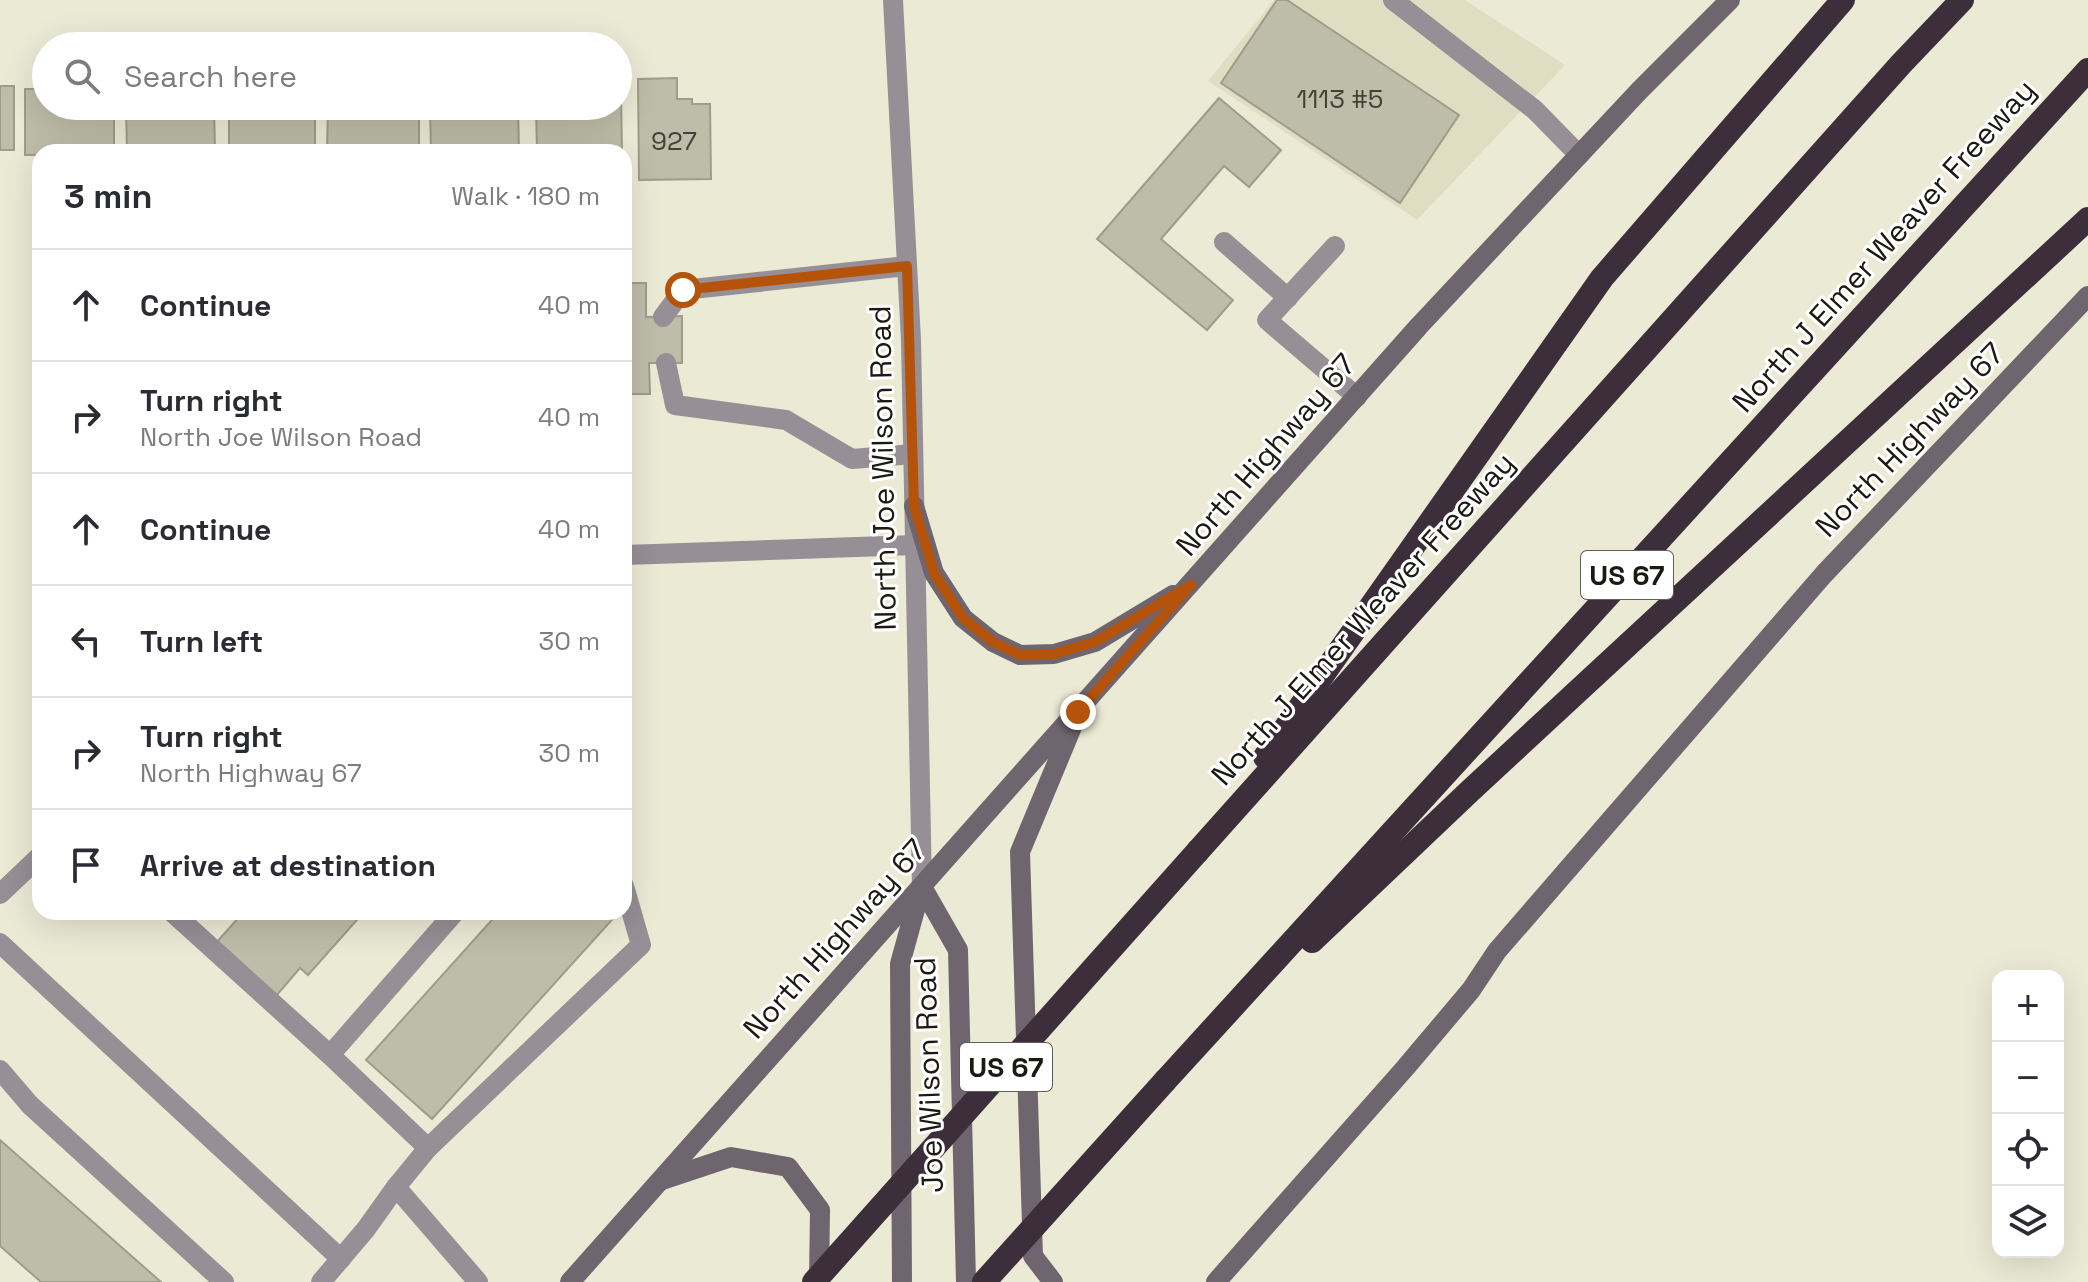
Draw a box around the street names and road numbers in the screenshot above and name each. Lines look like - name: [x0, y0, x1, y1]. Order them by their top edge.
- street label: North J Elmer Weaver Freeway: [1723, 71, 2044, 420]
- street label: North Joe Wilson Road: [860, 305, 905, 631]
- street label: North Highway 67: [1807, 334, 2013, 545]
- street label: North Highway 67: [1167, 345, 1364, 564]
- street label: North J Elmer Weaver Freeway: [1202, 444, 1523, 793]
- road number: US 67: [1581, 551, 1673, 599]
- street label: North Highway 67: [735, 831, 935, 1047]
- street label: Joe Wilson Road: [905, 956, 952, 1194]
- road number: US 67: [960, 1043, 1052, 1091]

